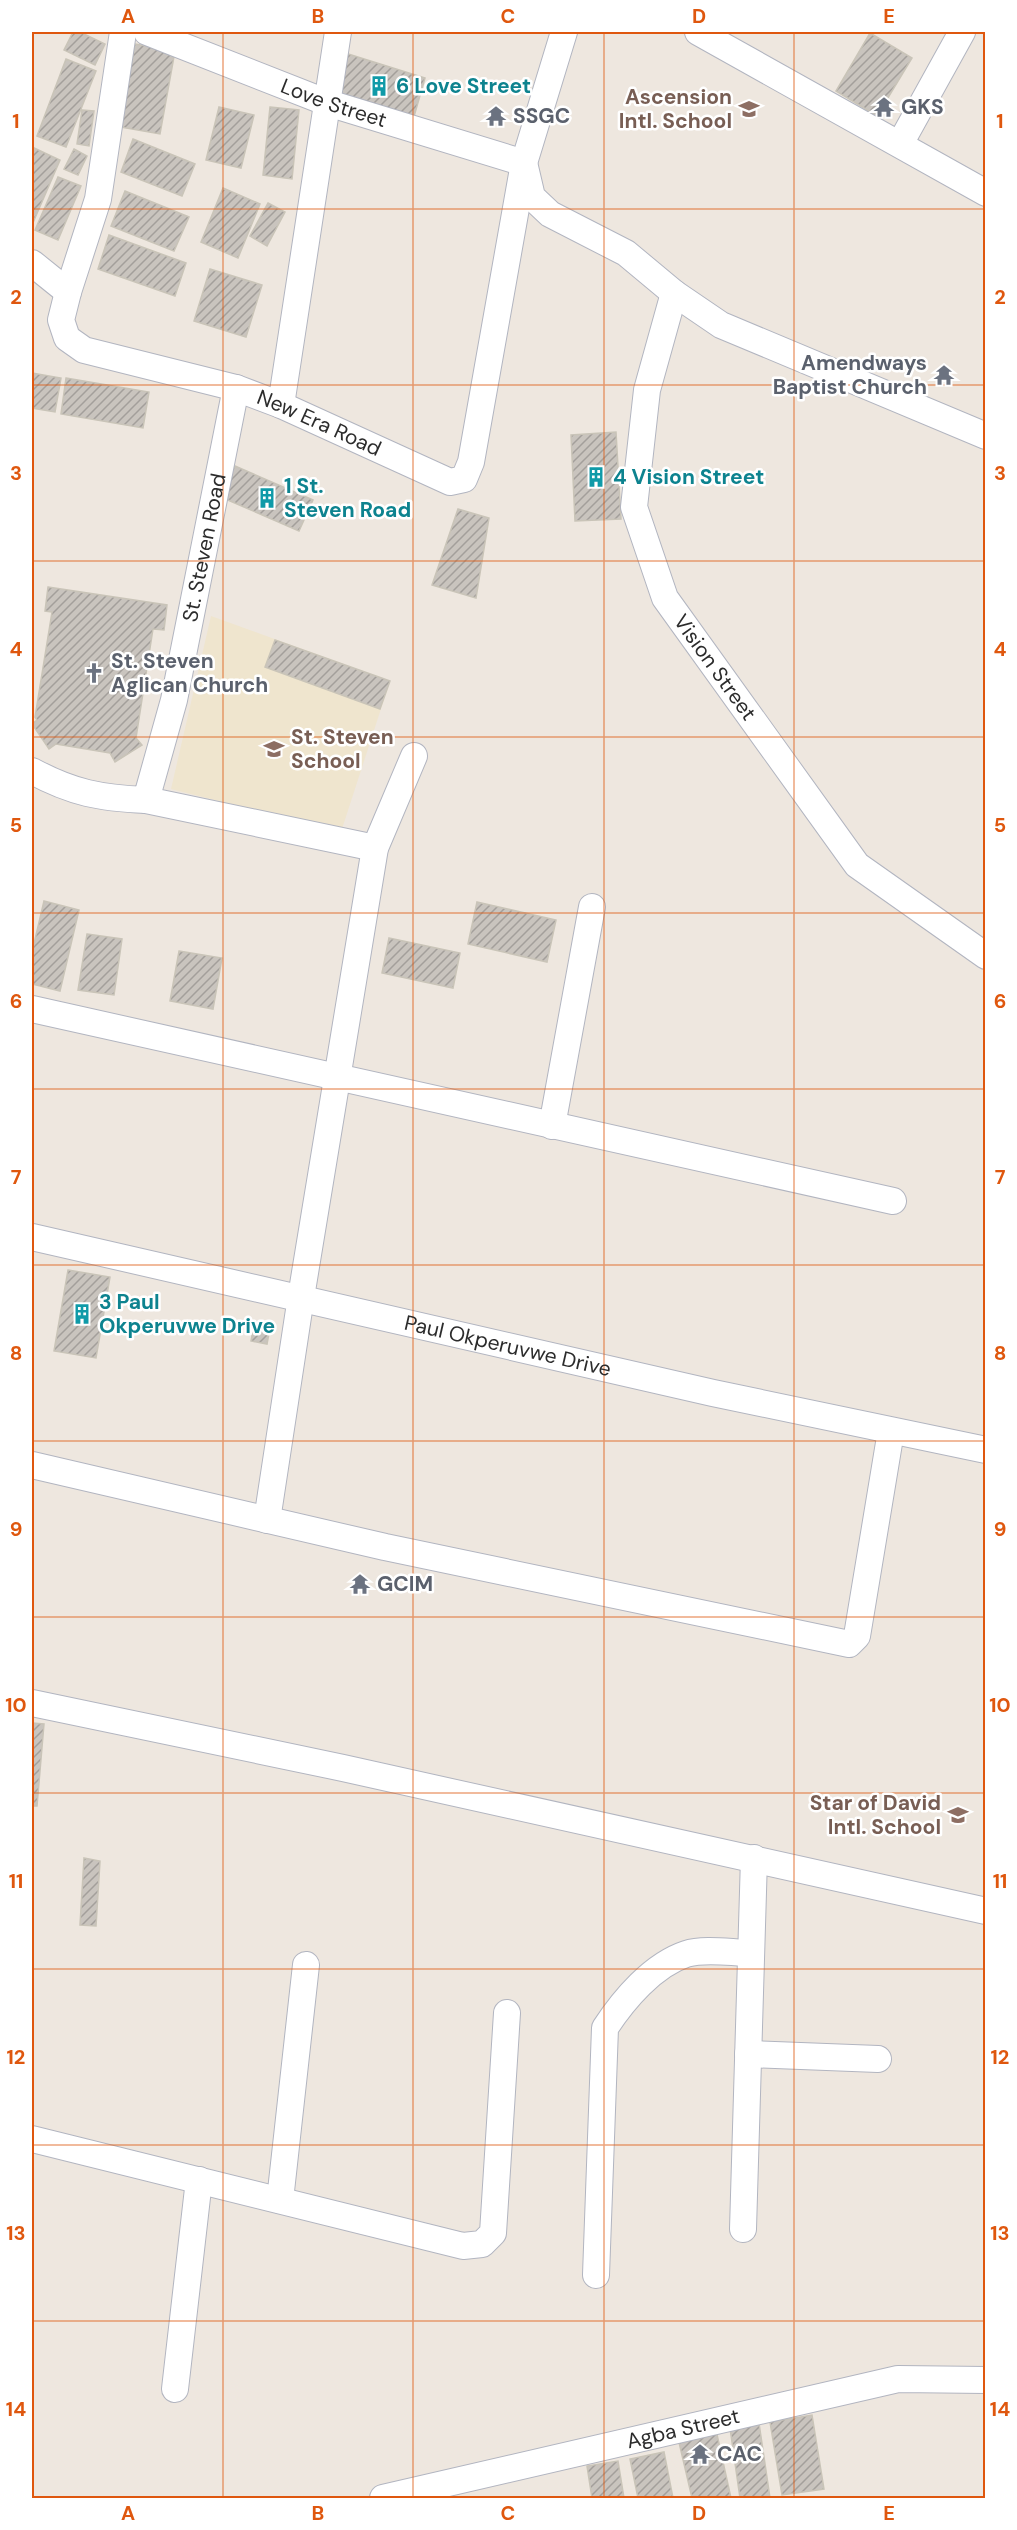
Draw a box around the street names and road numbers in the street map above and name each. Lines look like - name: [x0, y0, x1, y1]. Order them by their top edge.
- street label: Love Street: [277, 72, 390, 134]
- street label: New Era Road: [253, 383, 386, 463]
- street label: St. Steven Road: [176, 471, 233, 624]
- street label: Vision Street: [667, 609, 763, 726]
- street label: Paul Okperuvwe Drive: [402, 1309, 614, 1383]
- street label: Agba Street: [624, 2402, 742, 2455]

